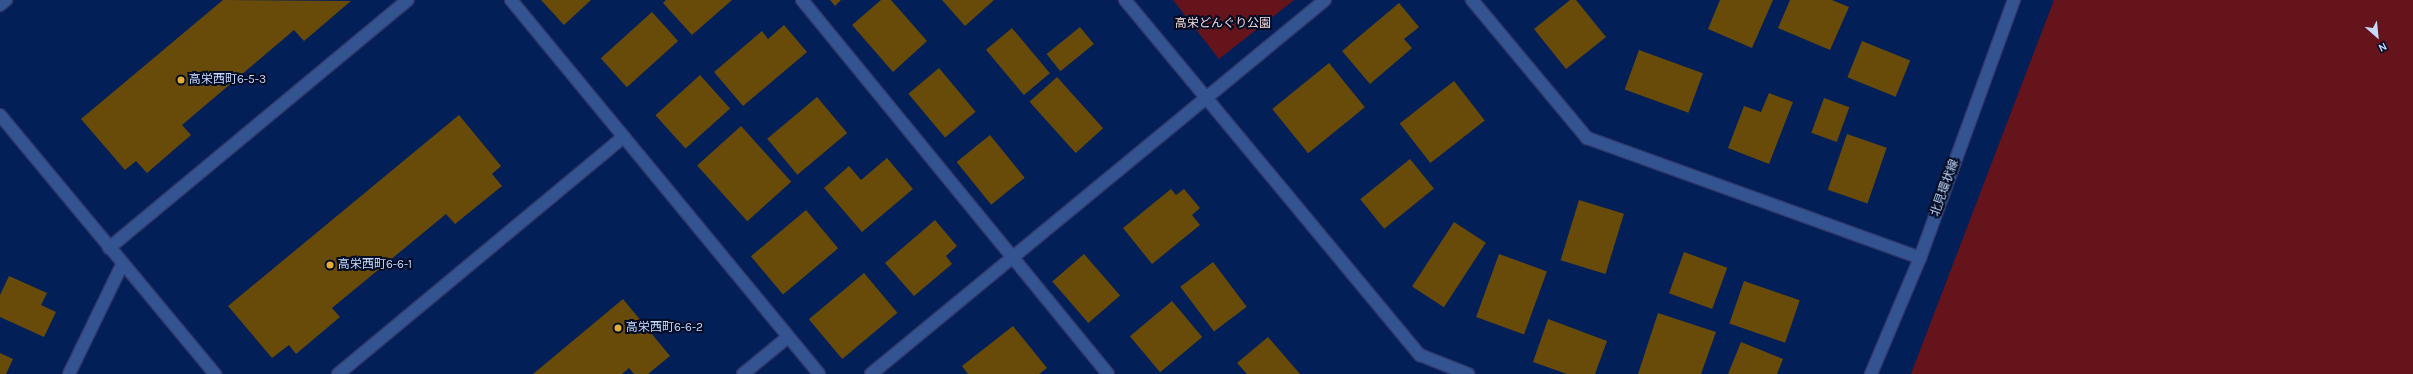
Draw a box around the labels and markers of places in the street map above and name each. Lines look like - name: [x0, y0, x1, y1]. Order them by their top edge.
- place label: 高栄西町6-5-3: [189, 73, 266, 87]
- marker: 高栄西町6-5-3: [176, 75, 186, 85]
- place label: 高栄西町6-6-1: [338, 258, 412, 272]
- marker: 高栄西町6-6-1: [325, 260, 335, 270]
- place label: 高栄西町6-6-2: [626, 321, 703, 335]
- marker: 高栄西町6-6-2: [613, 323, 623, 333]

